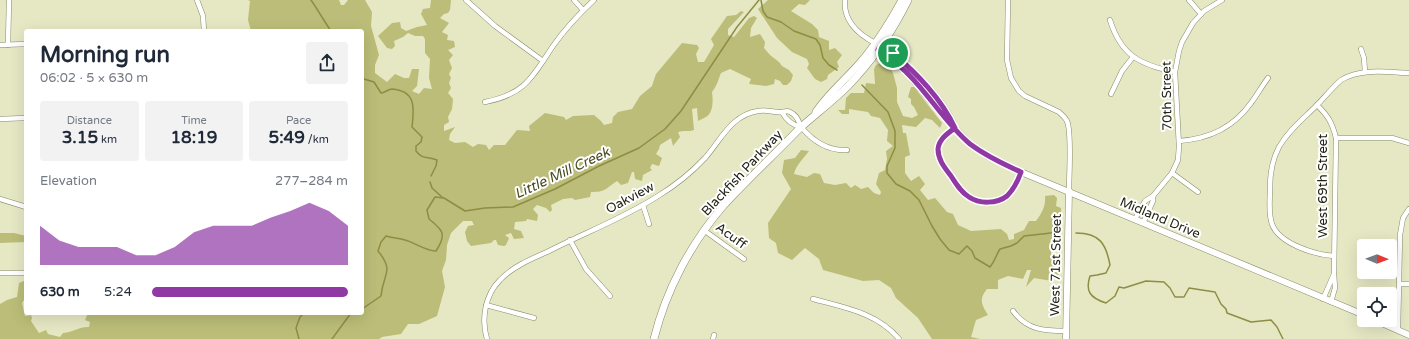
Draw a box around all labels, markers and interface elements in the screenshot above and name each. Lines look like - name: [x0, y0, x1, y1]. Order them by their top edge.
- pin: [876, 36, 910, 70]
- text: Morning run: [40, 42, 170, 68]
- button: share: [306, 42, 348, 84]
- icon: arrive: [882, 42, 904, 64]
- street label: 70th Street: [1158, 61, 1176, 131]
- text: 06:02 · 5 × 630 m: [40, 70, 148, 86]
- text: Distance: [67, 114, 112, 127]
- text: Time: [181, 114, 207, 127]
- text: Pace: [286, 114, 311, 127]
- text: 3.15: [62, 127, 98, 148]
- text: 18:19: [170, 127, 218, 148]
- text: 5:49: [269, 127, 305, 148]
- street label: Blackfish Parkway: [698, 127, 786, 219]
- text: km: [98, 133, 117, 146]
- text: /km: [305, 133, 329, 146]
- street label: West 69th Street: [1315, 134, 1331, 238]
- water label: Little Mill Creek: [512, 143, 614, 202]
- text: Elevation: [40, 173, 97, 189]
- text: 277–284 m: [275, 173, 348, 189]
- street label: Oakview: [603, 179, 657, 217]
- street label: Midland Drive: [1117, 194, 1203, 242]
- street label: West 71st Street: [1047, 214, 1065, 316]
- street label: Acuff: [712, 219, 750, 253]
- north arrow: [1357, 239, 1397, 279]
- map controls: [1357, 239, 1397, 327]
- text: 630 m: [40, 284, 80, 300]
- text: 5:24: [104, 284, 132, 300]
- button: locate: [1357, 287, 1397, 327]

